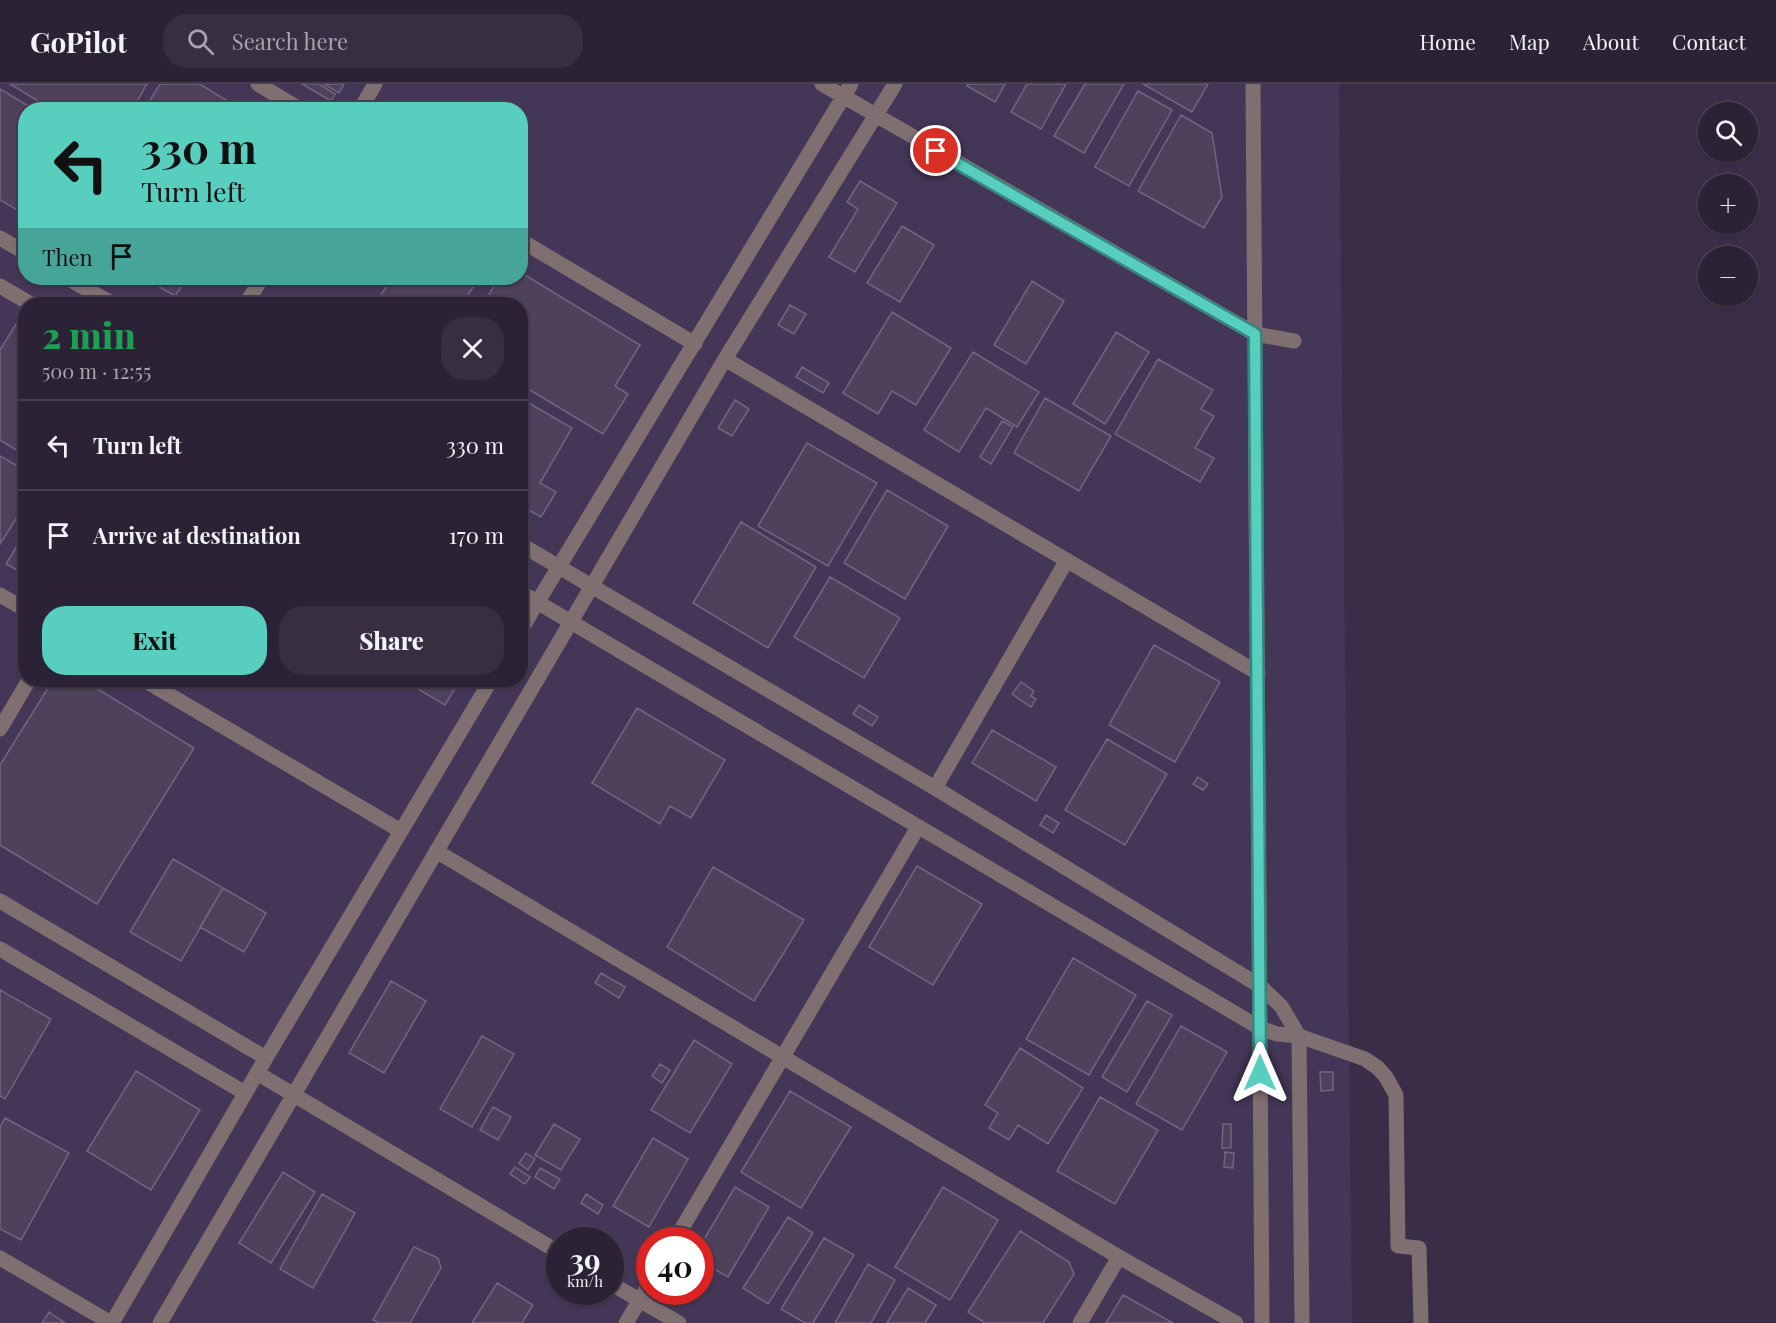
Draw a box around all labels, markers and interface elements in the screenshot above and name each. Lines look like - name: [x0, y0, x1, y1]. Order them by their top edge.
- search box: [163, 14, 583, 68]
- text: GoPilot: [30, 23, 127, 60]
- icon: search: [184, 25, 217, 58]
- text: Search here: [232, 26, 348, 56]
- text: Home: [1420, 27, 1476, 55]
- text: Map: [1509, 27, 1550, 55]
- text: About: [1583, 27, 1639, 55]
- text: Contact: [1672, 27, 1746, 55]
- map controls: [1698, 102, 1758, 306]
- button: search: [1698, 102, 1758, 162]
- text: 330 m: [141, 119, 257, 175]
- pin: [910, 125, 961, 176]
- icon: left: [42, 126, 120, 204]
- icon: arrive: [919, 134, 952, 167]
- text: Turn left: [141, 173, 245, 209]
- button: +: [1698, 174, 1758, 234]
- icon: arrive: [105, 240, 138, 273]
- text: Then: [42, 242, 93, 272]
- button: −: [1698, 246, 1758, 306]
- text: 2 min: [42, 310, 136, 358]
- button: close: [441, 317, 504, 380]
- text: 500 m · 12:55: [42, 357, 151, 384]
- icon: left: [42, 429, 75, 462]
- text: Turn left: [93, 430, 182, 460]
- text: 330 m: [446, 430, 504, 460]
- icon: arrive: [42, 519, 75, 552]
- text: Arrive at destination: [93, 520, 301, 550]
- text: 170 m: [449, 520, 504, 550]
- button: Exit: [42, 606, 267, 675]
- button: Share: [279, 606, 504, 675]
- position arrow: [1228, 1041, 1292, 1105]
- speed limit sign: 40: [636, 1227, 714, 1305]
- text: 39: [569, 1239, 601, 1279]
- text: km/h: [567, 1271, 603, 1291]

